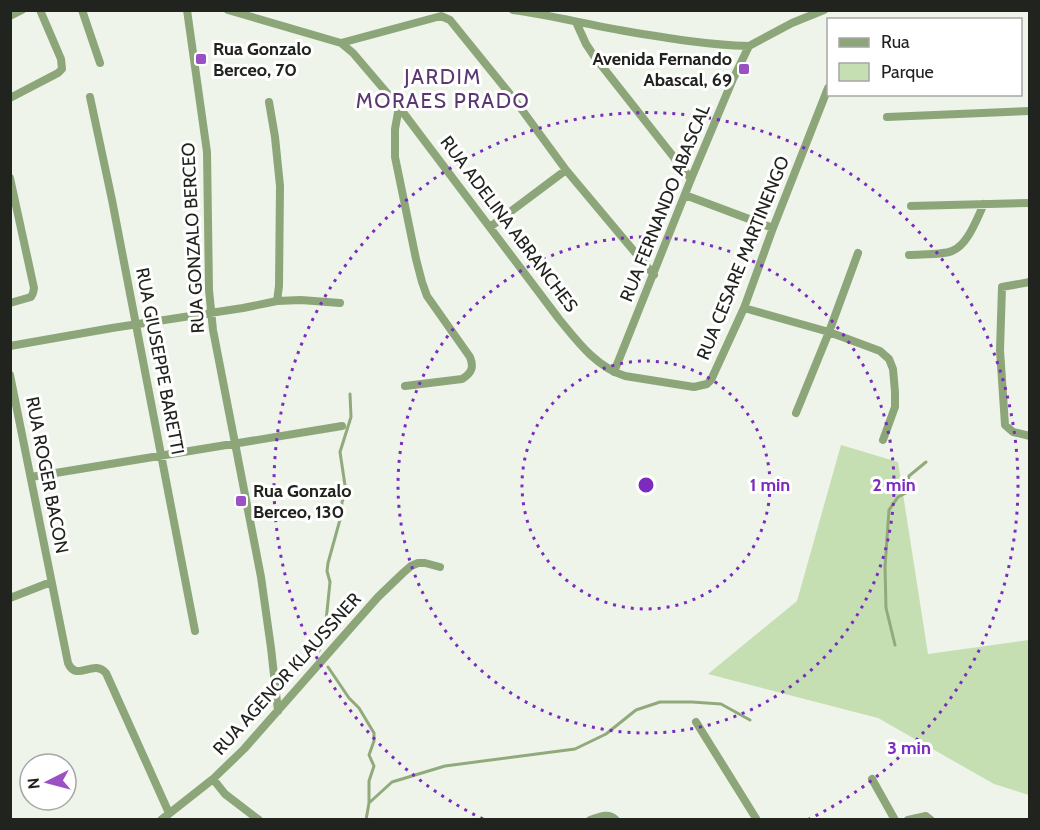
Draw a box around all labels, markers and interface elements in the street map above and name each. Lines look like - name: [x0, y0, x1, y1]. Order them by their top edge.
- legend: [827, 18, 1022, 96]
- text: Rua: [881, 31, 910, 53]
- place label: Rua Gonzalo Berceo, 70: [213, 38, 311, 81]
- place label: Avenida Fernando Abascal, 69: [592, 48, 732, 91]
- marker: Rua Gonzalo Berceo, 70: [194, 52, 208, 66]
- text: Parque: [881, 61, 934, 83]
- marker: Avenida Fernando Abascal, 69: [737, 62, 751, 76]
- district label: JARDIM MORAES PRADO: [356, 64, 530, 113]
- street label: RUA FERNANDO ABASCAL: [615, 101, 715, 305]
- street label: RUA ADELINA ABRANCHES: [436, 132, 582, 316]
- street label: RUA GONZALO BERCEO: [177, 142, 209, 334]
- street label: RUA CESARE MARTINENGO: [692, 153, 794, 363]
- street label: RUA GIUSEPPE BARETTI: [131, 266, 189, 456]
- street label: RUA ROGER BACON: [21, 395, 73, 555]
- text: 1 min: [750, 474, 790, 496]
- text: 2 min: [872, 474, 916, 496]
- centre of rings: [636, 475, 656, 495]
- place label: Rua Gonzalo Berceo, 130: [253, 480, 351, 523]
- marker: Rua Gonzalo Berceo, 130: [234, 494, 248, 508]
- street label: RUA AGENOR KLAUSSNER: [208, 588, 366, 760]
- text: 3 min: [887, 737, 931, 759]
- north arrow: [18, 752, 78, 812]
- text: N: [24, 777, 44, 790]

